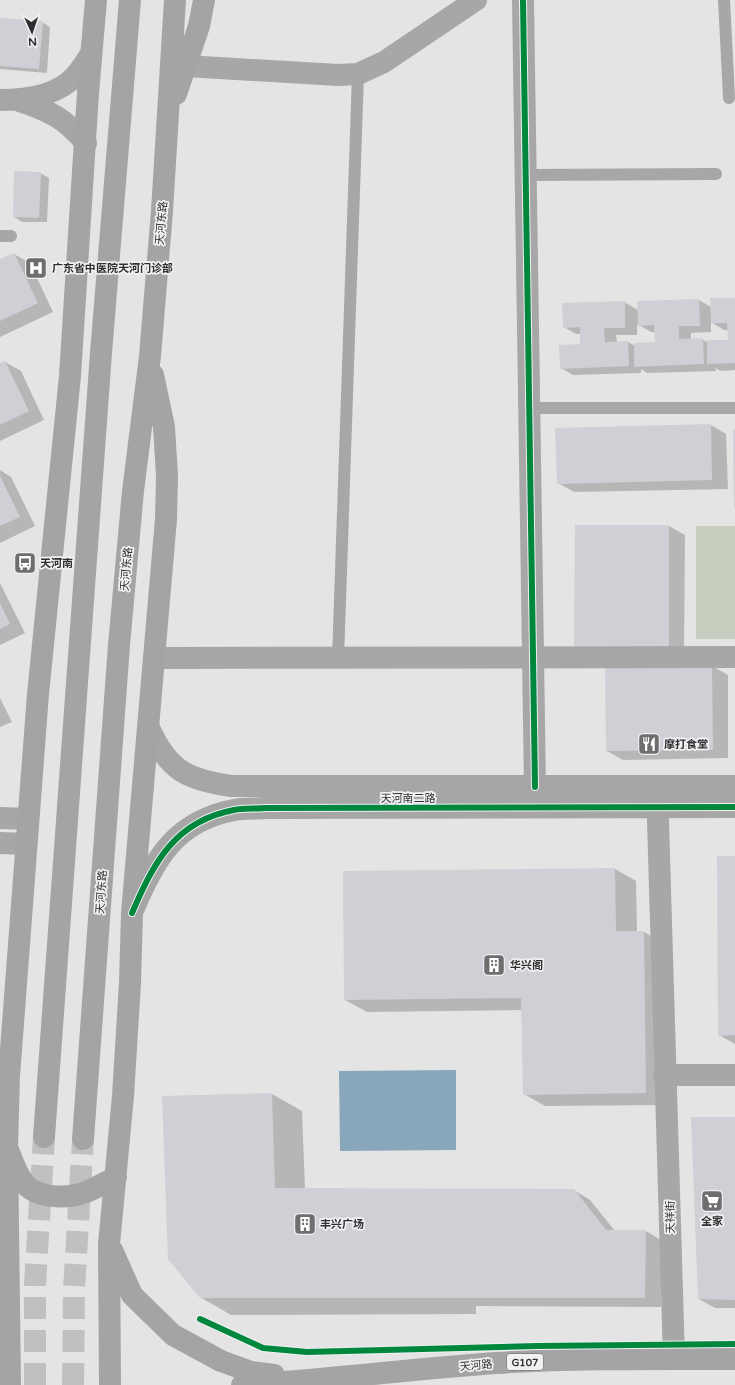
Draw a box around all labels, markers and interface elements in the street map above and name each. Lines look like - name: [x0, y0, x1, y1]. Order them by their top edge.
- north arrow: [12, 12, 52, 52]
- text: N: [28, 35, 37, 48]
- street label: 天河东路: [153, 201, 170, 246]
- hospital icon: 广东省中医院天河门诊部: [23, 255, 49, 281]
- place label: 广东省中医院天河门诊部: [52, 262, 173, 275]
- street label: 天河东路: [118, 547, 135, 592]
- bus stop icon: 天河南: [12, 550, 38, 576]
- place label: 天河南: [40, 557, 73, 570]
- restaurant icon: 摩打食堂: [636, 731, 662, 757]
- place label: 摩打食堂: [664, 738, 708, 751]
- street label: 天河南二路: [381, 792, 436, 805]
- street label: 天河东路: [93, 870, 110, 914]
- building icon: 华兴阁: [481, 952, 507, 978]
- place label: 华兴阁: [510, 959, 543, 972]
- supermarket icon: 全家: [699, 1188, 725, 1214]
- street label: 天祥街: [664, 1200, 677, 1234]
- building icon: 丰兴广场: [292, 1211, 318, 1237]
- place label: 全家: [701, 1215, 723, 1228]
- place label: 丰兴广场: [320, 1218, 364, 1231]
- road number: G107: [507, 1354, 543, 1370]
- street label: 天河路: [459, 1358, 493, 1373]

